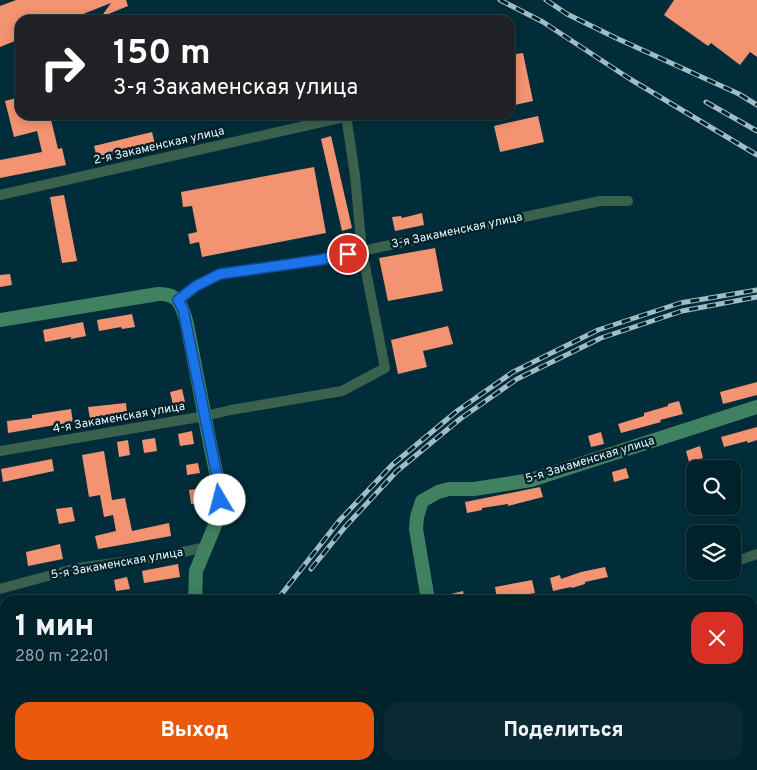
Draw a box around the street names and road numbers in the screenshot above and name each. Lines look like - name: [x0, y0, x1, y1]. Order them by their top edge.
- street label: 2-я Закаменская улица: [92, 123, 226, 169]
- street label: 3-я Закаменская улица: [390, 209, 524, 253]
- street label: 4-я Закаменская улица: [52, 398, 186, 438]
- street label: 5-я Закаменская улица: [524, 433, 656, 487]
- street label: 5-я Закаменская улица: [50, 544, 184, 584]

